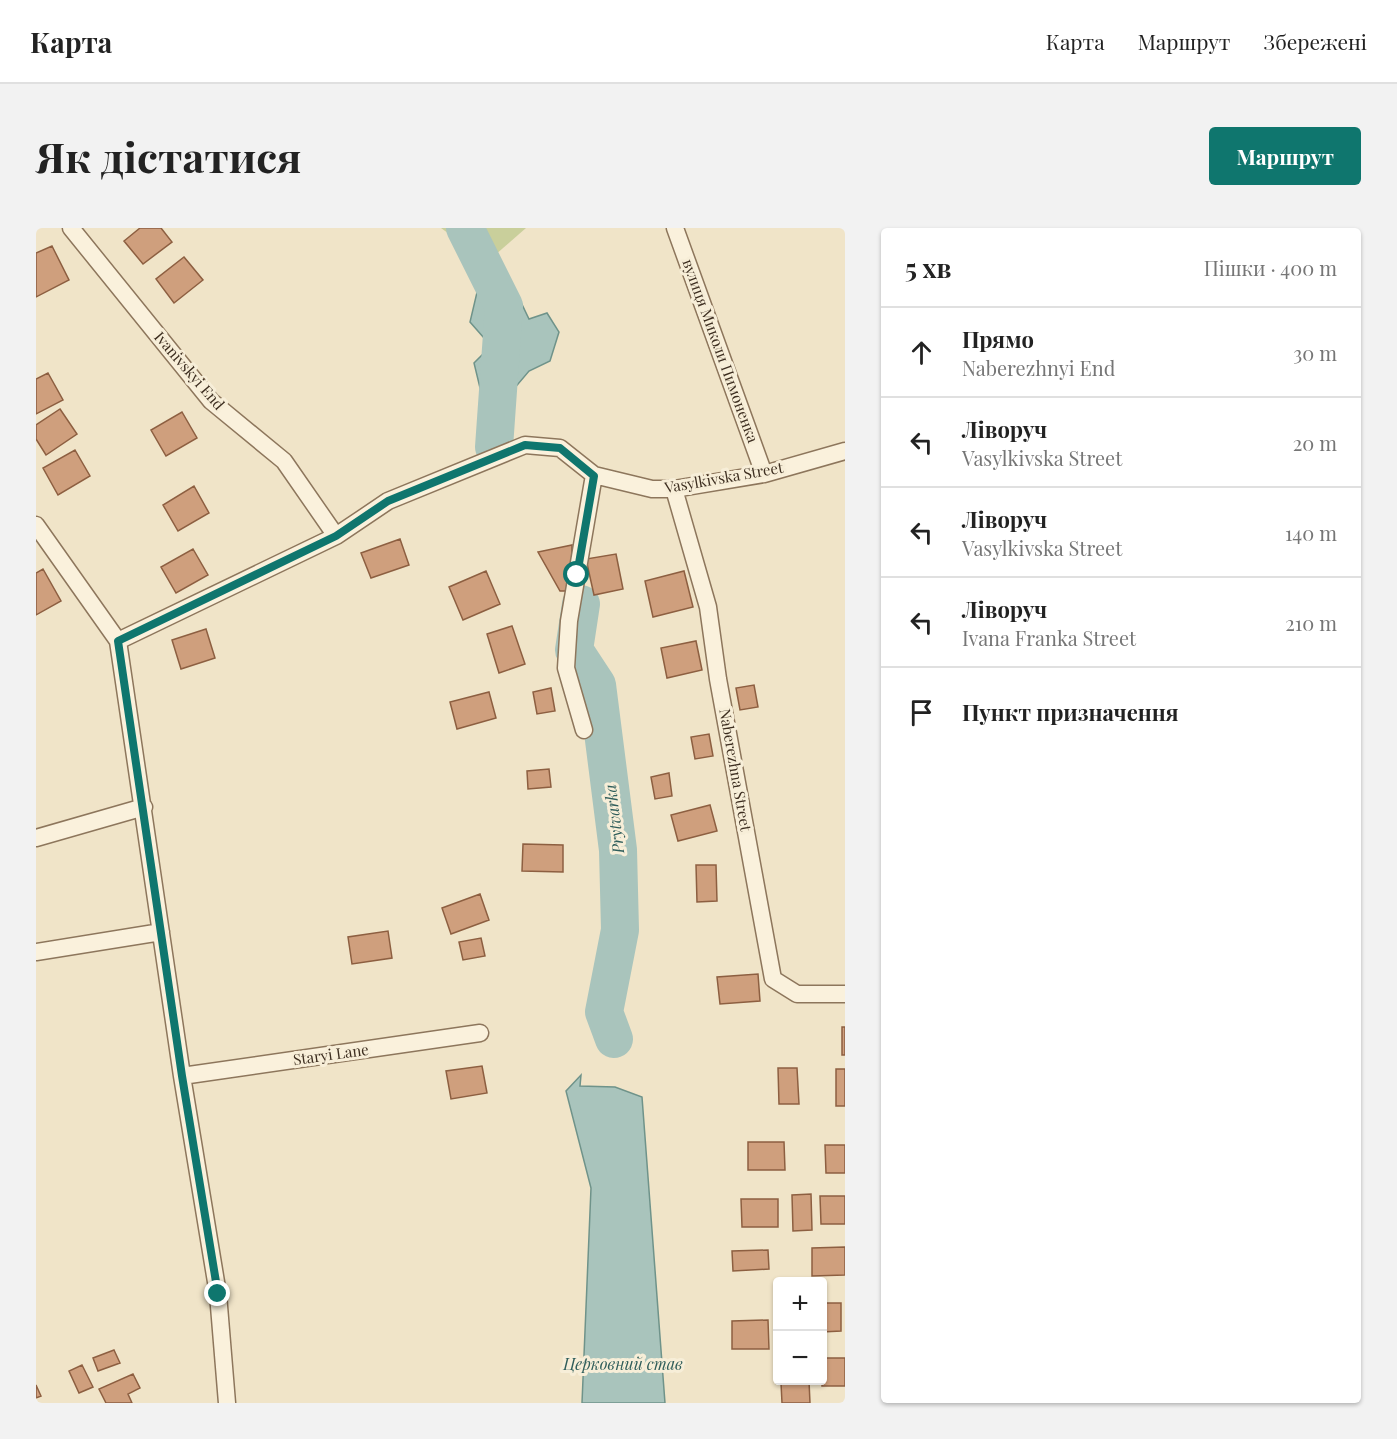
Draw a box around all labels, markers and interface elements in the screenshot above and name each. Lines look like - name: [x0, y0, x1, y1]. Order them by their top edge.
- text: Карта: [30, 23, 112, 60]
- text: Карта: [1046, 27, 1105, 55]
- text: Маршрут: [1138, 27, 1230, 55]
- text: Збережені: [1263, 27, 1367, 55]
- button: Маршрут: [1209, 127, 1361, 185]
- text: Як дістатися: [36, 128, 301, 184]
- text: 5 хв: [905, 250, 951, 285]
- text: Пішки · 400 m: [1204, 254, 1337, 281]
- street label: вулиця Миколи Пимоненка: [678, 256, 764, 446]
- text: Прямо: [962, 324, 1034, 354]
- street label: Ivanivskyi End: [150, 327, 230, 414]
- icon: ahead: [905, 336, 938, 369]
- text: 30 m: [1293, 339, 1337, 366]
- text: Naberezhnyi End: [962, 354, 1115, 381]
- text: Ліворуч: [962, 414, 1047, 444]
- icon: left: [905, 426, 938, 459]
- text: 20 m: [1293, 429, 1337, 456]
- text: Vasylkivska Street: [962, 444, 1122, 471]
- street label: Vasylkivska Street: [662, 457, 785, 497]
- text: Ліворуч: [962, 504, 1047, 534]
- icon: left: [905, 516, 938, 549]
- text: 140 m: [1285, 519, 1337, 546]
- text: Vasylkivska Street: [962, 534, 1122, 561]
- route start: [563, 561, 589, 587]
- text: Ліворуч: [962, 594, 1047, 624]
- icon: left: [905, 606, 938, 639]
- text: 210 m: [1285, 609, 1337, 636]
- text: Ivana Franka Street: [962, 624, 1136, 651]
- icon: arrive: [905, 696, 938, 729]
- text: Пункт призначення: [962, 697, 1179, 727]
- street label: Naberezhna Street: [715, 707, 757, 833]
- water label: Prytvarka: [599, 783, 628, 856]
- street label: Staryi Lane: [292, 1039, 370, 1069]
- map controls: [773, 1277, 827, 1385]
- button: +: [773, 1277, 827, 1331]
- route end: [204, 1280, 230, 1306]
- button: −: [773, 1331, 827, 1385]
- water label: Церковний став: [562, 1353, 683, 1374]

